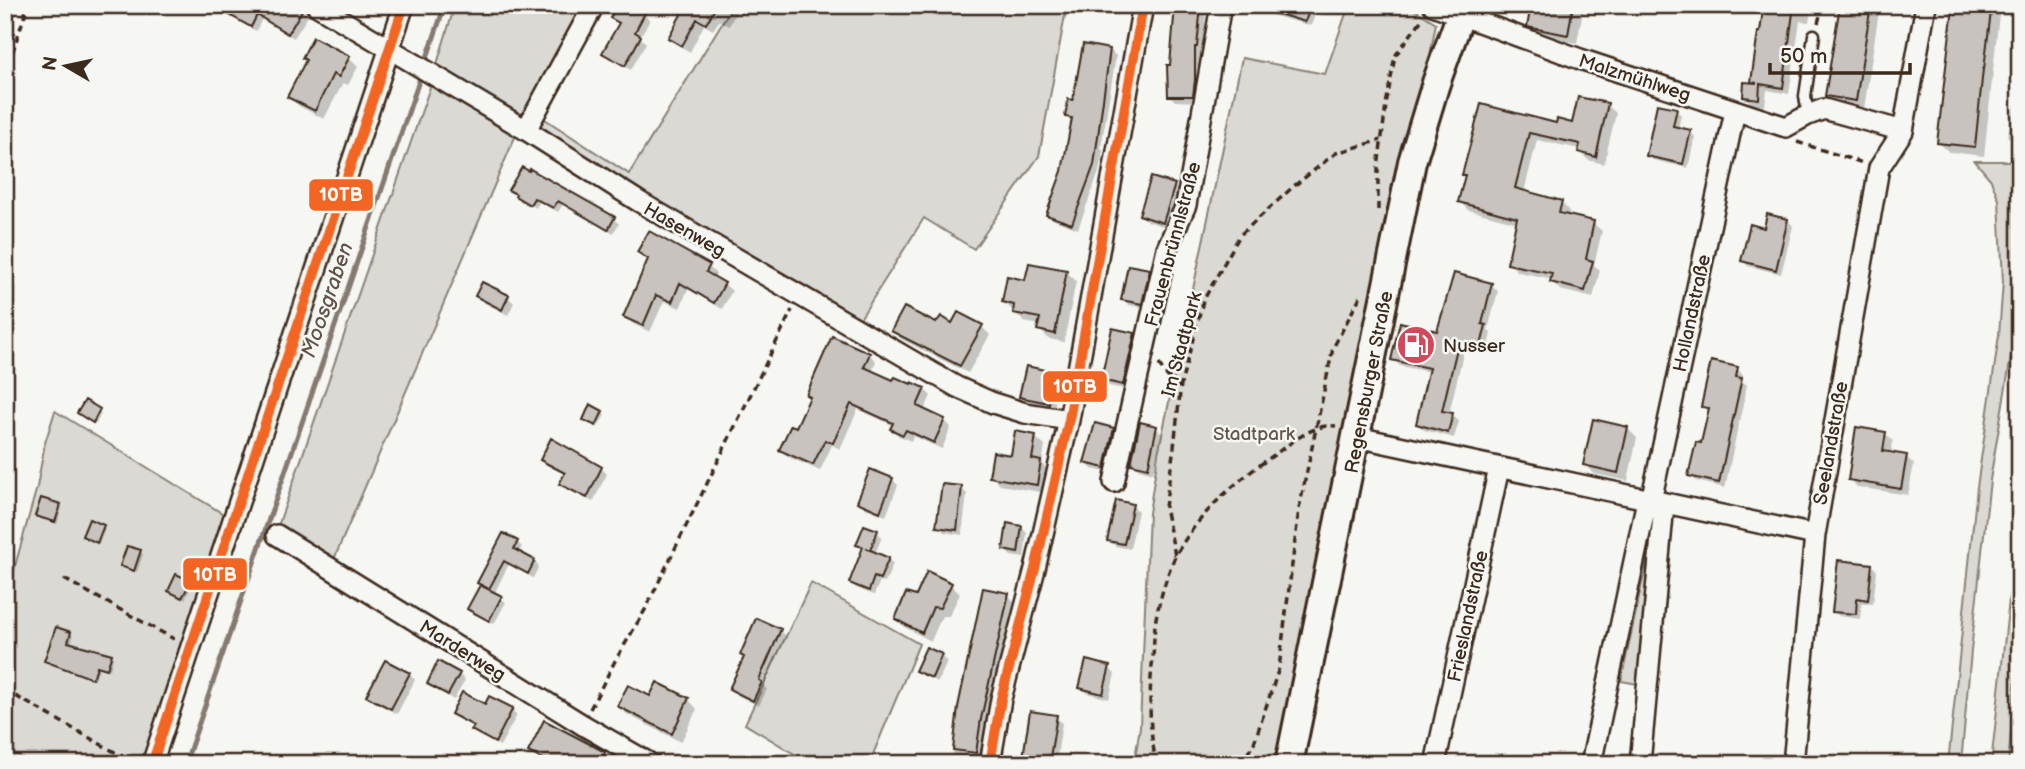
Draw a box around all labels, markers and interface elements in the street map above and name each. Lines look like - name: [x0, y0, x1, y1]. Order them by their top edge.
- north arrow: [32, 32, 102, 102]
- scale bar: [1770, 32, 1910, 76]
- text: 50 m: [1780, 44, 1827, 69]
- street label: Malzmühlweg: [1576, 50, 1693, 107]
- text: N: [38, 55, 63, 72]
- street label: Frauenbrünnlstraße: [1140, 160, 1207, 329]
- line badge: 10TB: [308, 178, 374, 212]
- text: 10TB: [319, 184, 363, 207]
- street label: Hasenweg: [639, 198, 729, 263]
- water label: Moosgraben: [296, 239, 359, 361]
- street label: Hollandstraße: [1669, 252, 1716, 374]
- street label: Im Stadtpark: [1157, 288, 1208, 400]
- street label: Regensburger Straße: [1341, 289, 1398, 475]
- fuel station icon: Nusser: [1395, 324, 1437, 366]
- place label: Nusser: [1443, 335, 1506, 358]
- line badge: 10TB: [1042, 370, 1108, 403]
- text: 10TB: [1053, 376, 1097, 399]
- street label: Seelandstraße: [1809, 380, 1854, 507]
- park label: Stadtpark: [1213, 423, 1296, 446]
- street label: Frieslandstraße: [1443, 548, 1494, 684]
- line badge: 10TB: [182, 557, 248, 591]
- text: 10TB: [193, 564, 237, 587]
- street label: Marderweg: [415, 616, 510, 687]

